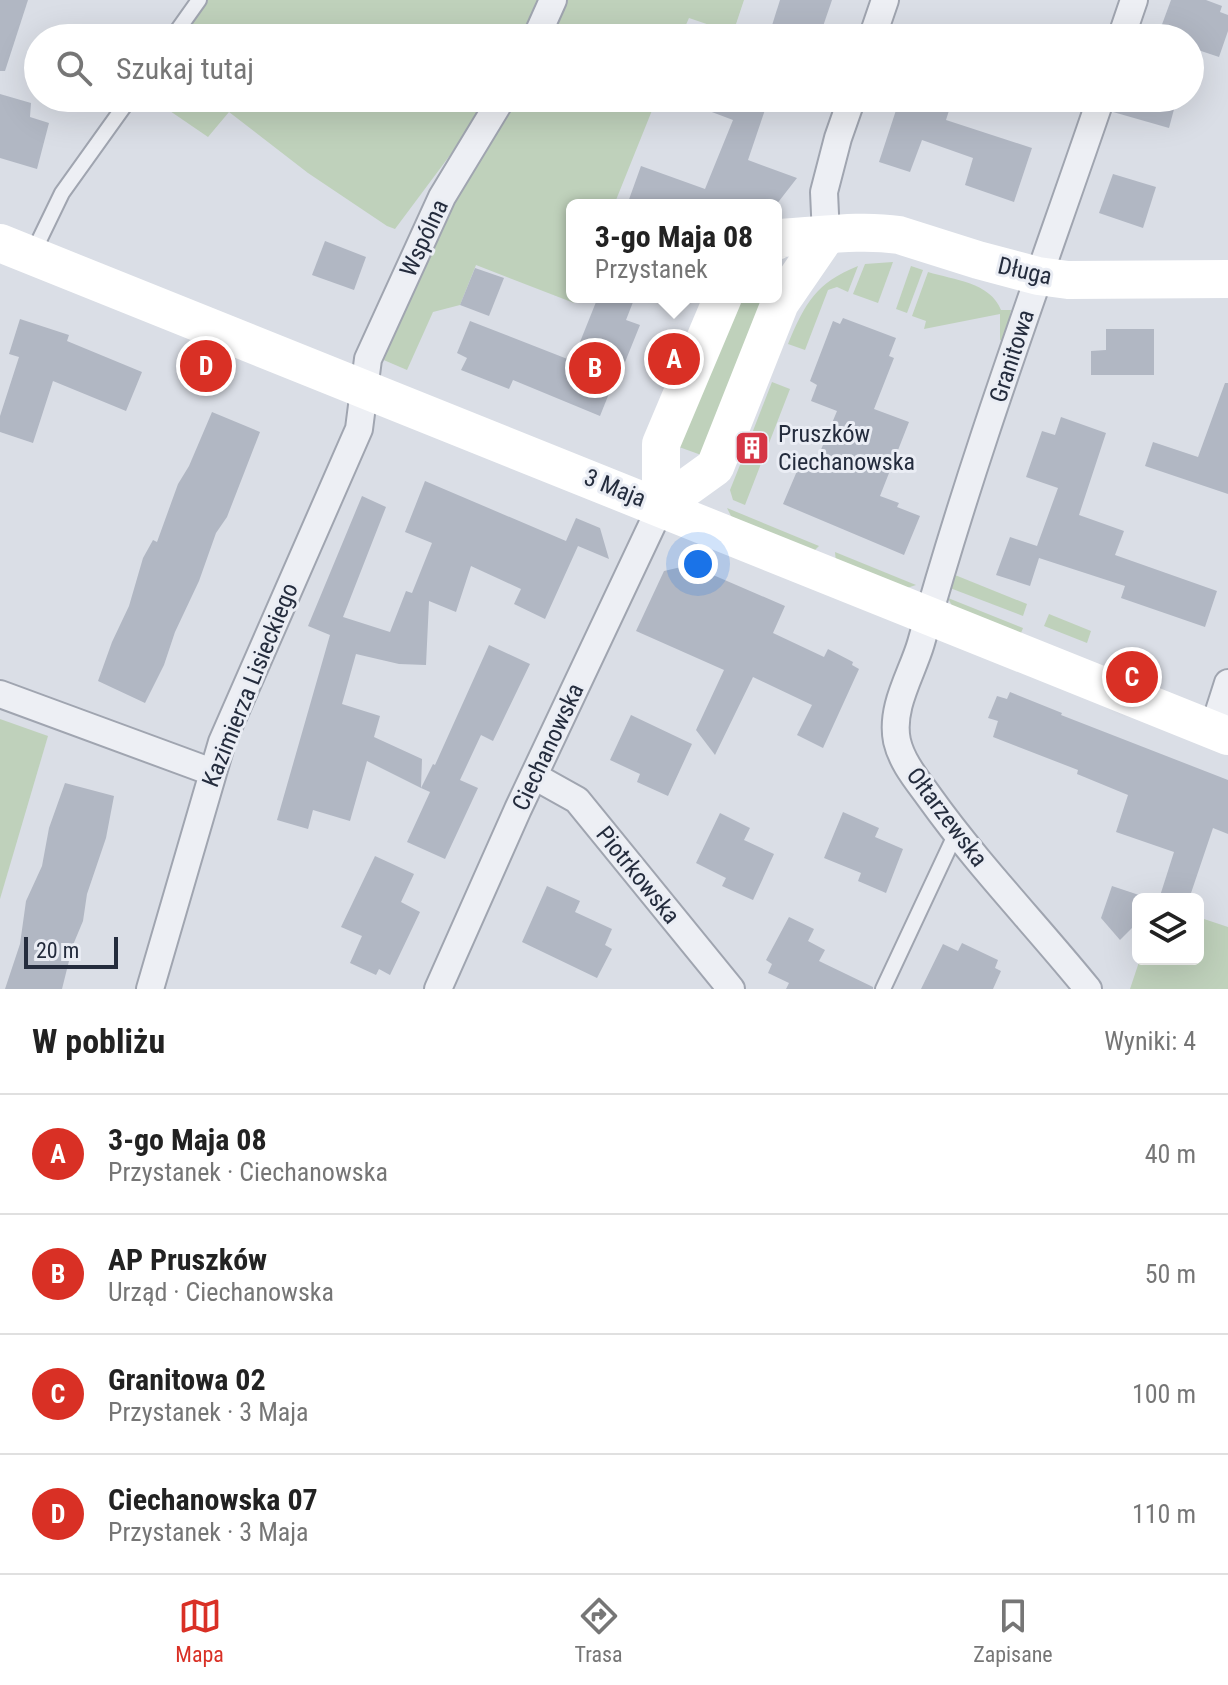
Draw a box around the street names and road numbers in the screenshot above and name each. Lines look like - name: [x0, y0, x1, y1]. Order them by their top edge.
- street label: Wspólna: [394, 195, 454, 281]
- street label: Długa: [995, 251, 1055, 291]
- street label: Granitowa: [984, 306, 1040, 406]
- street label: 3 Maja: [580, 463, 650, 513]
- street label: Kazimierza Lisieckiego: [196, 579, 304, 791]
- street label: Ciechanowska: [506, 679, 590, 815]
- street label: Ołtarzewska: [901, 762, 993, 872]
- street label: Piotrkowska: [590, 821, 686, 929]

